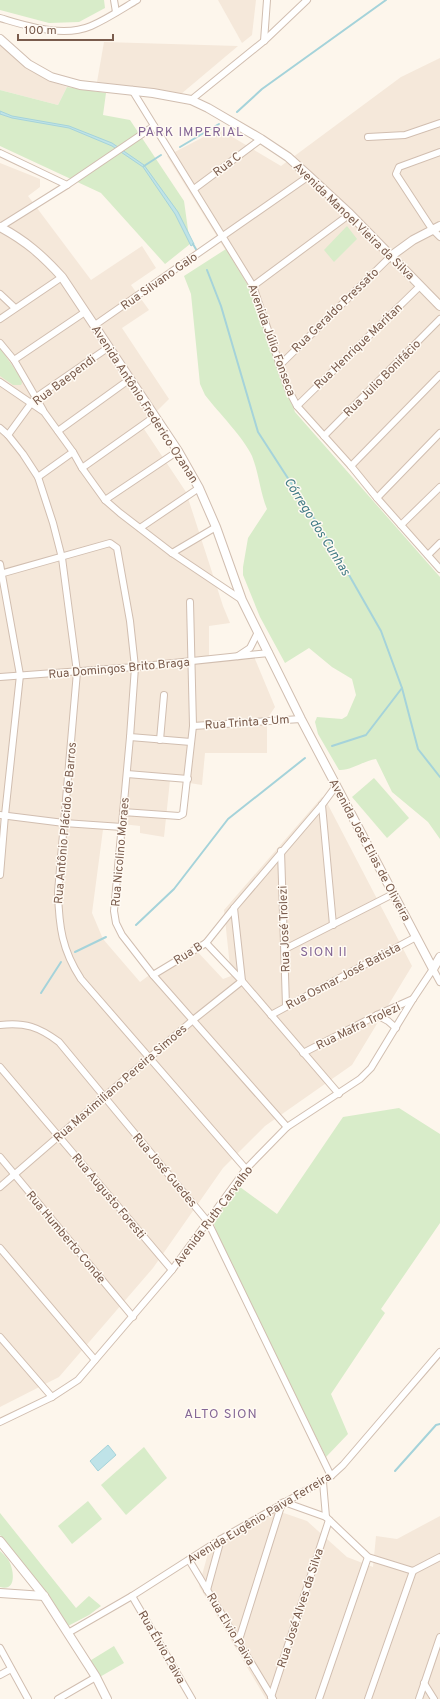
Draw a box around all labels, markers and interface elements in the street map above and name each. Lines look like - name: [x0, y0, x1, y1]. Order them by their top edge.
- scale bar: [18, 16, 113, 42]
- text: 100 m: [24, 23, 57, 39]
- district label: PARK IMPERIAL: [138, 125, 244, 141]
- street label: Rua C: [210, 149, 245, 181]
- street label: Avenida Manoel Vieira da Silva: [289, 159, 417, 284]
- street label: Rua Silvano Galo: [118, 249, 201, 314]
- street label: Rua Geraldo Pressato: [289, 265, 383, 357]
- street label: Avenida Júlio Fonseca: [243, 282, 299, 399]
- street label: Rua Henrique Maritan: [311, 300, 406, 393]
- street label: Avenida Antônio Frederico Ozanan: [87, 322, 201, 487]
- street label: Rua Julio Bonifácio: [341, 336, 425, 421]
- street label: Rua Baependi: [30, 352, 99, 410]
- water label: Córrego dos Cunhas: [280, 475, 353, 579]
- street label: Rua Domingos Brito Braga: [48, 655, 190, 683]
- street label: Rua Trinta e Um: [204, 712, 290, 734]
- street label: Rua Antônio Plácido de Barros: [51, 741, 81, 905]
- street label: Avenida José Elias de Oliveira: [325, 776, 414, 925]
- street label: Rua Nicolino Moraes: [108, 797, 134, 908]
- street label: Rua José Trolezi: [275, 885, 295, 973]
- street label: Rua B: [171, 939, 206, 969]
- street label: Rua Osmar José Batista: [283, 940, 404, 1014]
- district label: SION II: [300, 945, 348, 961]
- street label: Rua Mafra Trolezi: [314, 1000, 403, 1054]
- street label: Rua Maximiliano Pereira Simoes: [50, 1021, 191, 1146]
- street label: Rua José Guedes: [129, 1130, 200, 1211]
- street label: Rua Augusto Foresti: [68, 1151, 149, 1243]
- street label: Avenida Ruth Carvalho: [171, 1163, 257, 1270]
- street label: Rua Humberto Conde: [22, 1188, 109, 1287]
- district label: ALTO SION: [184, 1407, 258, 1423]
- street label: Avenida Eugênio Paiva Ferreira: [184, 1469, 335, 1568]
- street label: Rua José Alves da Silva: [274, 1546, 328, 1670]
- street label: Rua Elvio Paiva: [202, 1590, 258, 1669]
- street label: Rua Élvio Paiva: [134, 1608, 188, 1687]

